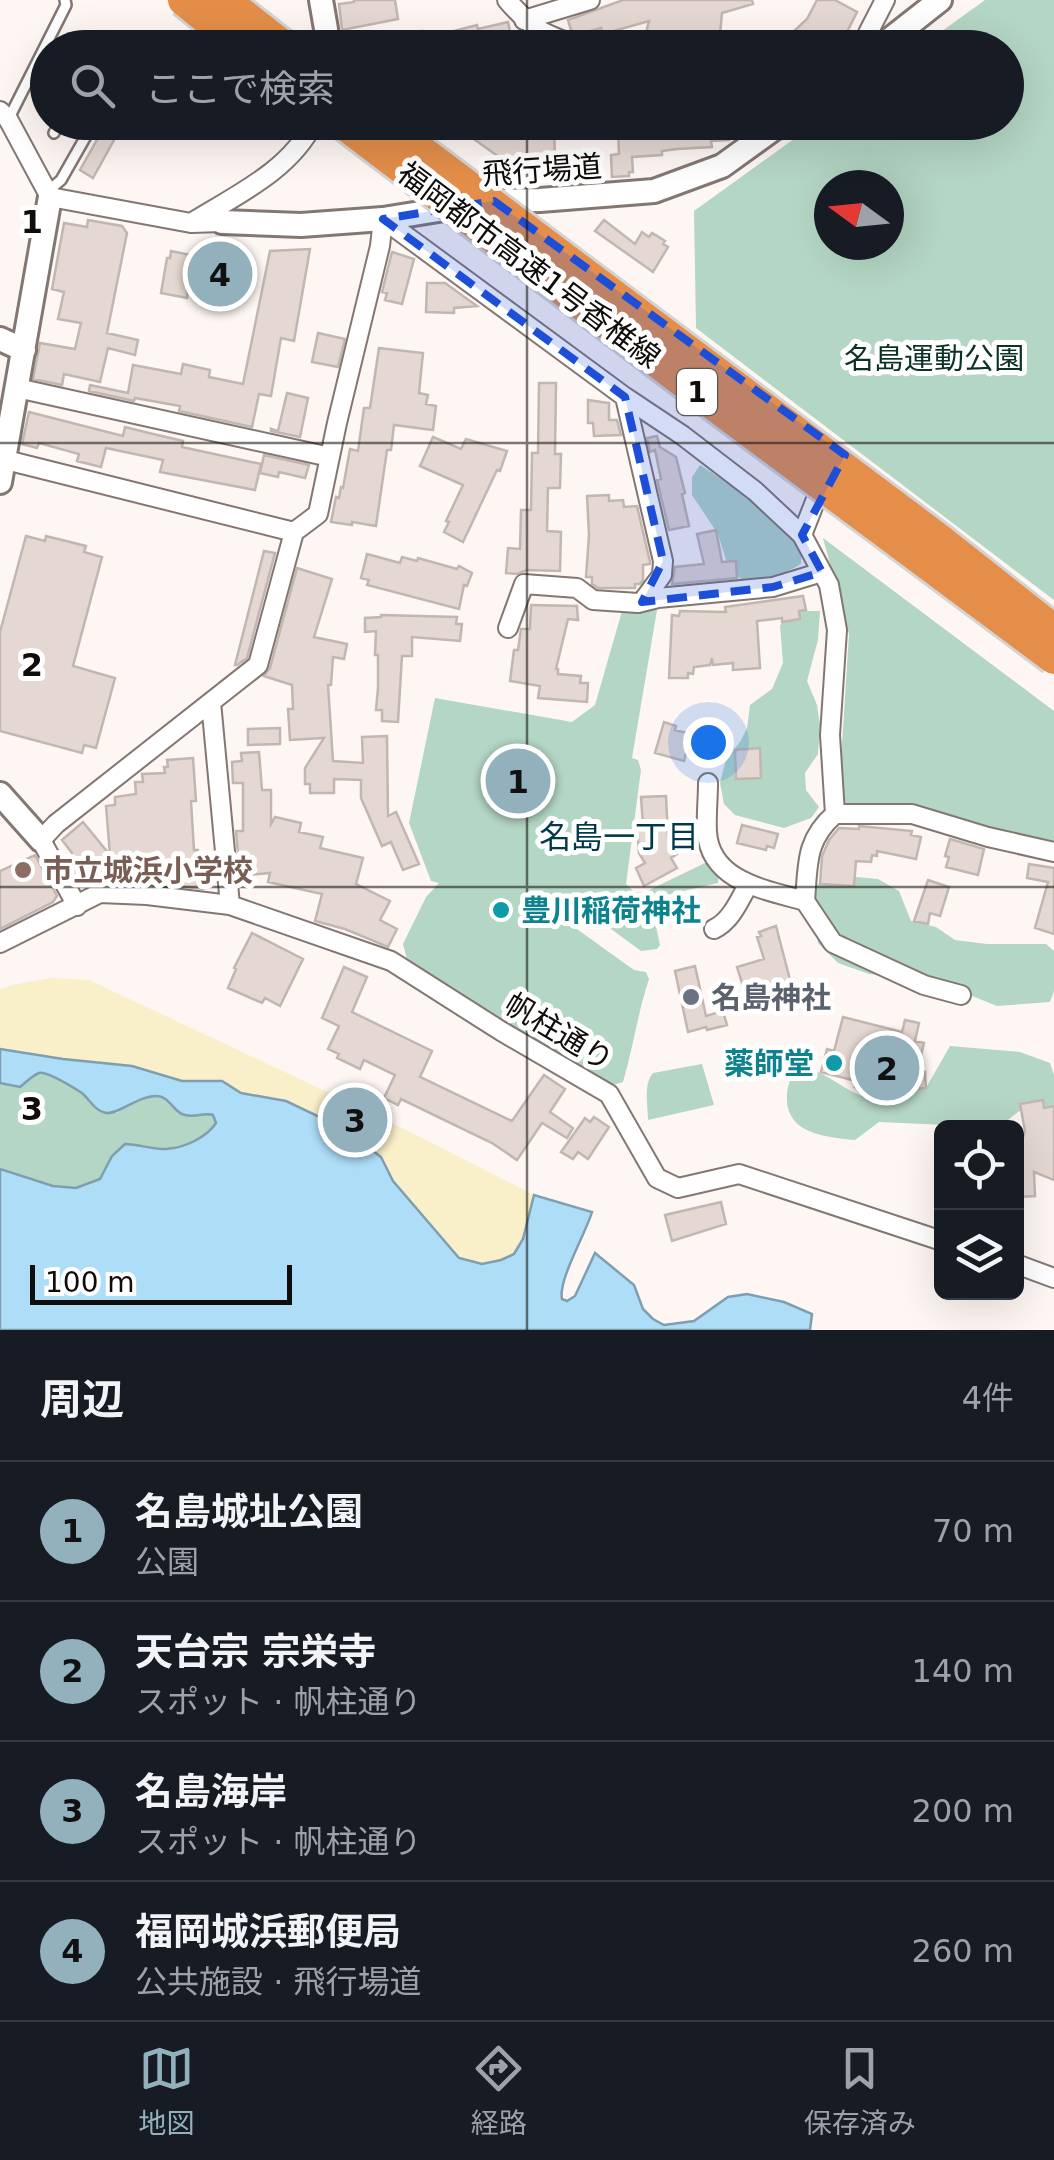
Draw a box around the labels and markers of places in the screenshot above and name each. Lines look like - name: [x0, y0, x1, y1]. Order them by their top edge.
- pin: 4: [188, 236, 252, 312]
- pin: 1: [486, 744, 550, 818]
- place label: 市立城浜小学校: [43, 853, 253, 888]
- marker: 市立城浜小学校: [12, 859, 34, 881]
- place label: 豊川稲荷神社: [521, 893, 701, 928]
- marker: 豊川稲荷神社: [490, 899, 512, 921]
- place label: 名島神社: [711, 980, 831, 1015]
- marker: 名島神社: [680, 986, 702, 1008]
- pin: 2: [854, 1030, 920, 1106]
- place label: 薬師堂: [724, 1046, 814, 1081]
- marker: 薬師堂: [823, 1052, 845, 1074]
- pin: 3: [322, 1082, 388, 1158]

